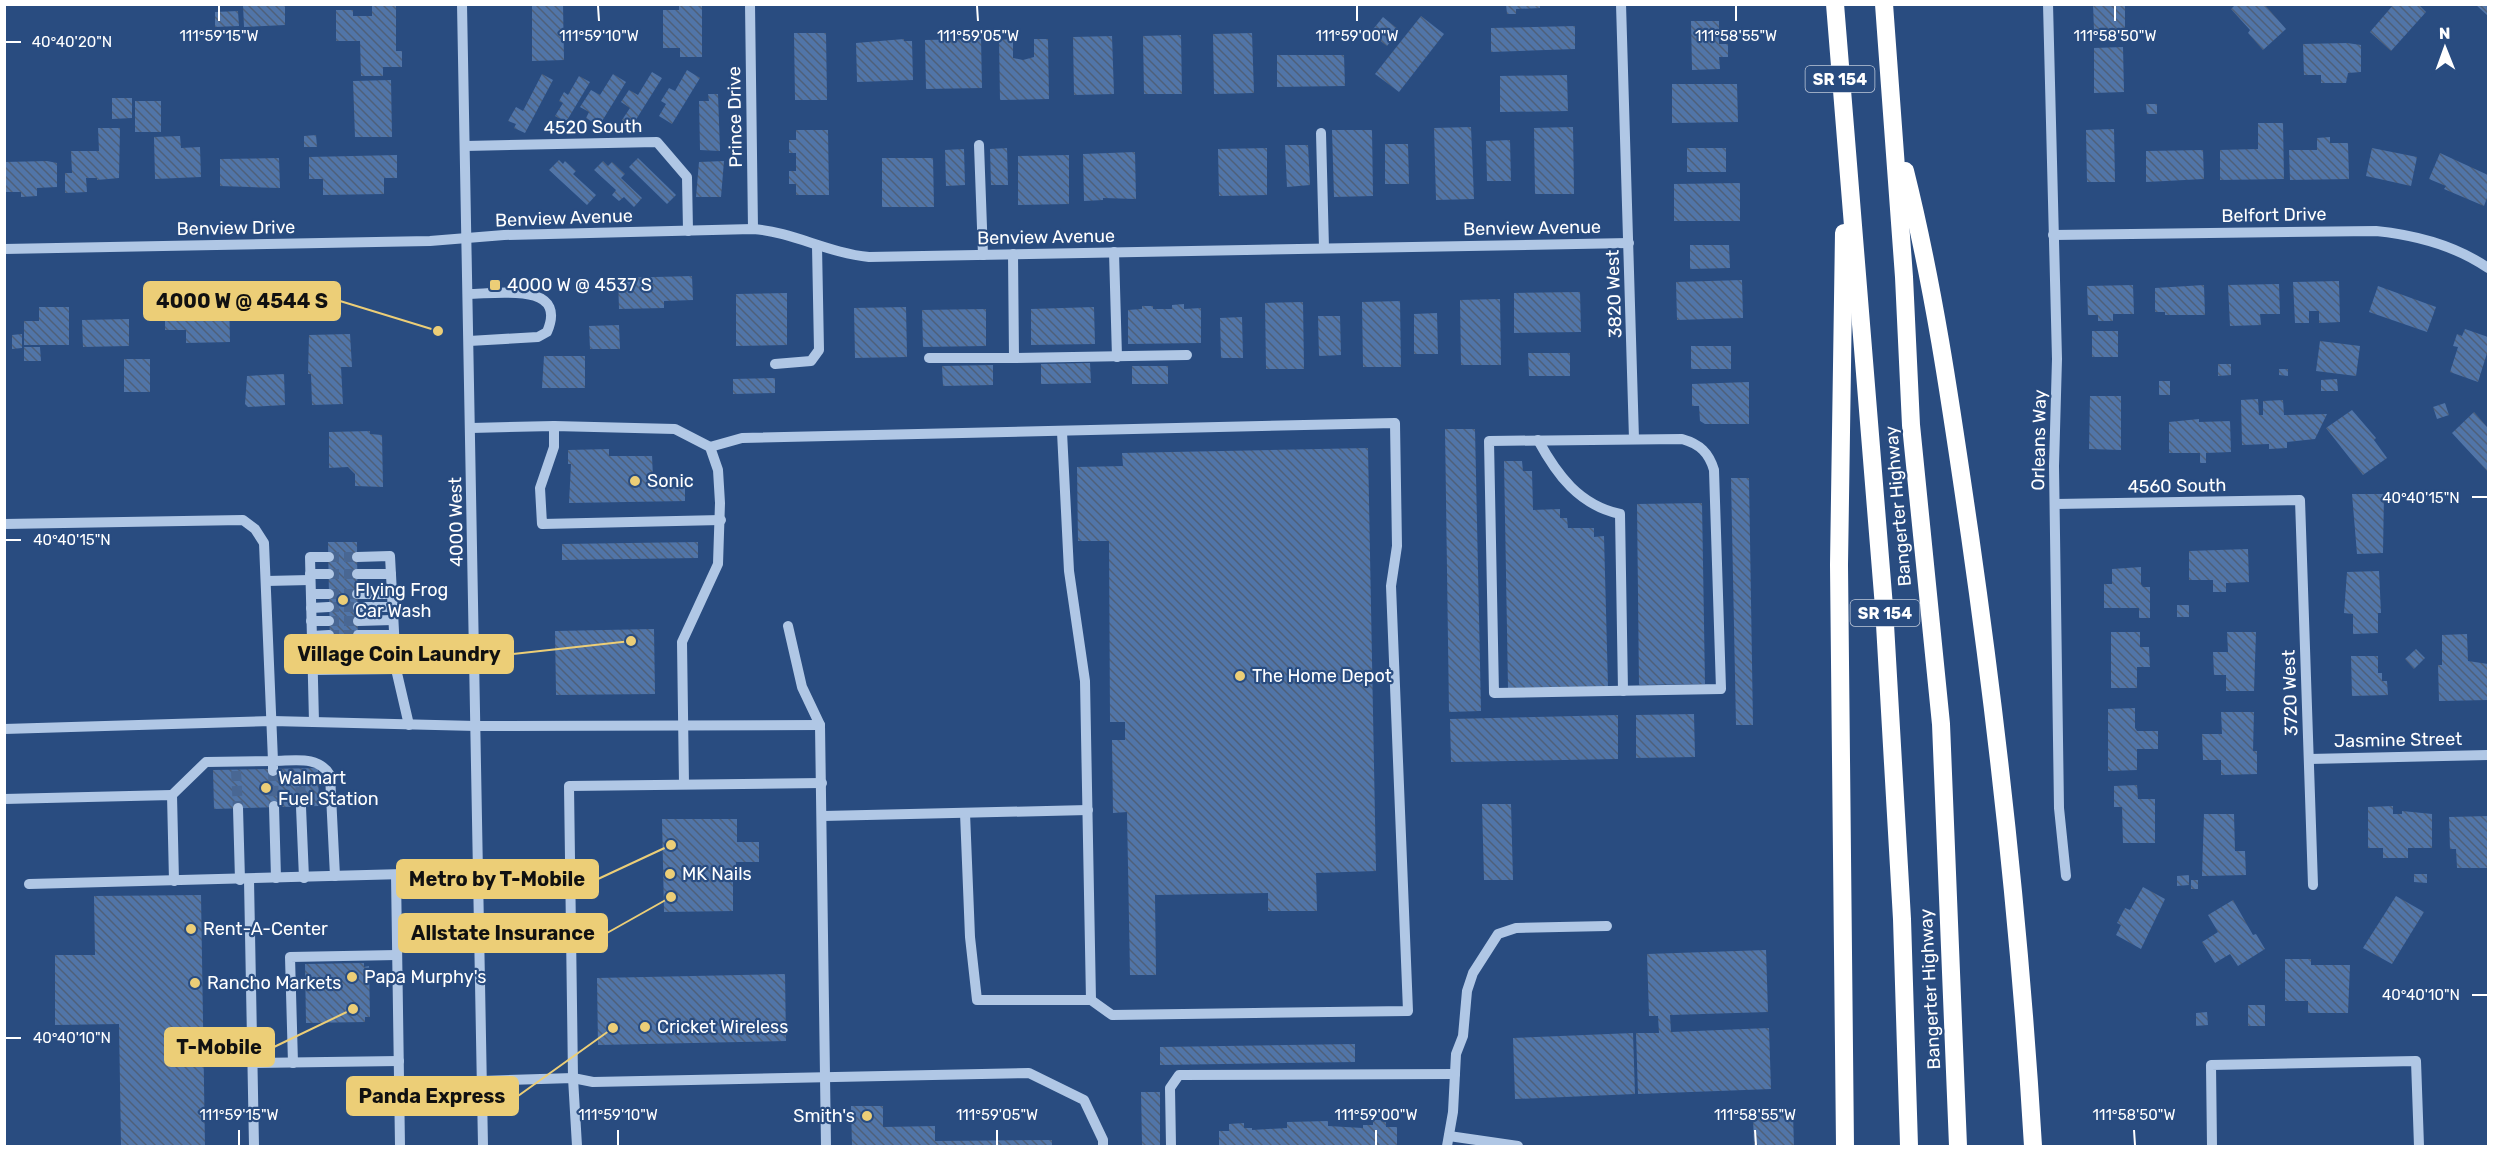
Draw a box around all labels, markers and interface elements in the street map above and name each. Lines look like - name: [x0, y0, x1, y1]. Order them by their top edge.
- north arrow: [2415, 18, 2475, 78]
- text: N: [2439, 24, 2451, 43]
- text: 111°59'15"W: [179, 27, 259, 45]
- text: 111°59'10"W: [559, 27, 639, 45]
- text: 111°59'05"W: [937, 27, 1019, 45]
- text: 111°59'00"W: [1316, 27, 1398, 45]
- text: 111°58'55"W: [1695, 27, 1777, 45]
- text: 111°58'50"W: [2074, 27, 2156, 45]
- text: 40°40'20"N: [32, 33, 112, 51]
- street label: Prince Drive: [723, 66, 747, 168]
- road number: SR 154: [1806, 66, 1874, 92]
- street label: 4520 South: [543, 115, 643, 139]
- street label: Belfort Drive: [2221, 203, 2327, 227]
- street label: Benview Avenue: [495, 205, 633, 231]
- street label: Benview Drive: [176, 216, 296, 240]
- street label: Benview Avenue: [1463, 216, 1601, 240]
- street label: Benview Avenue: [977, 225, 1115, 249]
- street label: 3820 West: [1601, 249, 1627, 339]
- place label: 4000 W @ 4537 S: [507, 274, 652, 296]
- marker: 4000 W @ 4537 S: [488, 278, 502, 292]
- callout: 4000 W @ 4544 S: [144, 282, 340, 320]
- text: 4000 W @ 4544 S: [156, 289, 328, 313]
- street label: Orleans Way: [2027, 389, 2051, 491]
- street label: Bangerter Highway: [1880, 425, 1916, 587]
- place label: Sonic: [647, 470, 694, 492]
- marker: Sonic: [628, 474, 642, 488]
- street label: 4560 South: [2127, 474, 2227, 498]
- street label: 4000 West: [444, 477, 468, 567]
- text: 40°40'15"N: [2382, 489, 2460, 507]
- text: 40°40'15"N: [33, 531, 111, 549]
- place label: Flying Frog Car Wash: [355, 579, 448, 622]
- marker: Flying Frog Car Wash: [336, 593, 350, 607]
- road number: SR 154: [1850, 600, 1920, 626]
- callout: Village Coin Laundry: [285, 635, 513, 673]
- text: Village Coin Laundry: [297, 642, 501, 666]
- street label: 3720 West: [2277, 649, 2303, 737]
- place label: The Home Depot: [1252, 665, 1392, 687]
- marker: The Home Depot: [1233, 669, 1247, 683]
- street label: Jasmine Street: [2334, 728, 2462, 752]
- place label: Walmart Fuel Station: [278, 767, 379, 810]
- marker: Walmart Fuel Station: [259, 781, 273, 795]
- callout: Metro by T-Mobile: [397, 860, 598, 898]
- place label: MK Nails: [682, 863, 752, 885]
- text: Metro by T-Mobile: [409, 867, 585, 891]
- marker: MK Nails: [663, 867, 677, 881]
- street label: Bangerter Highway: [1915, 908, 1945, 1070]
- callout: Allstate Insurance: [399, 914, 607, 952]
- place label: Rent-A-Center: [203, 918, 328, 940]
- text: Allstate Insurance: [411, 921, 595, 945]
- marker: Rent-A-Center: [184, 922, 198, 936]
- place label: Papa Murphy's: [364, 966, 486, 988]
- marker: Papa Murphy's: [345, 970, 359, 984]
- place label: Rancho Markets: [207, 972, 341, 994]
- marker: Rancho Markets: [188, 976, 202, 990]
- text: 40°40'10"N: [2382, 986, 2460, 1004]
- place label: Cricket Wireless: [657, 1016, 788, 1038]
- marker: Cricket Wireless: [638, 1020, 652, 1034]
- callout: T-Mobile: [165, 1028, 274, 1066]
- text: 40°40'10"N: [33, 1029, 111, 1047]
- text: T-Mobile: [176, 1035, 262, 1059]
- callout: Panda Express: [347, 1077, 518, 1115]
- text: Panda Express: [359, 1084, 505, 1108]
- place label: Smith's: [793, 1105, 855, 1127]
- text: 111°59'15"W: [199, 1106, 279, 1124]
- text: 111°59'10"W: [578, 1106, 658, 1124]
- text: 111°59'05"W: [956, 1106, 1038, 1124]
- text: 111°59'00"W: [1335, 1106, 1417, 1124]
- text: 111°58'55"W: [1714, 1106, 1796, 1124]
- text: 111°58'50"W: [2093, 1106, 2175, 1124]
- marker: Smith's: [860, 1109, 874, 1123]

